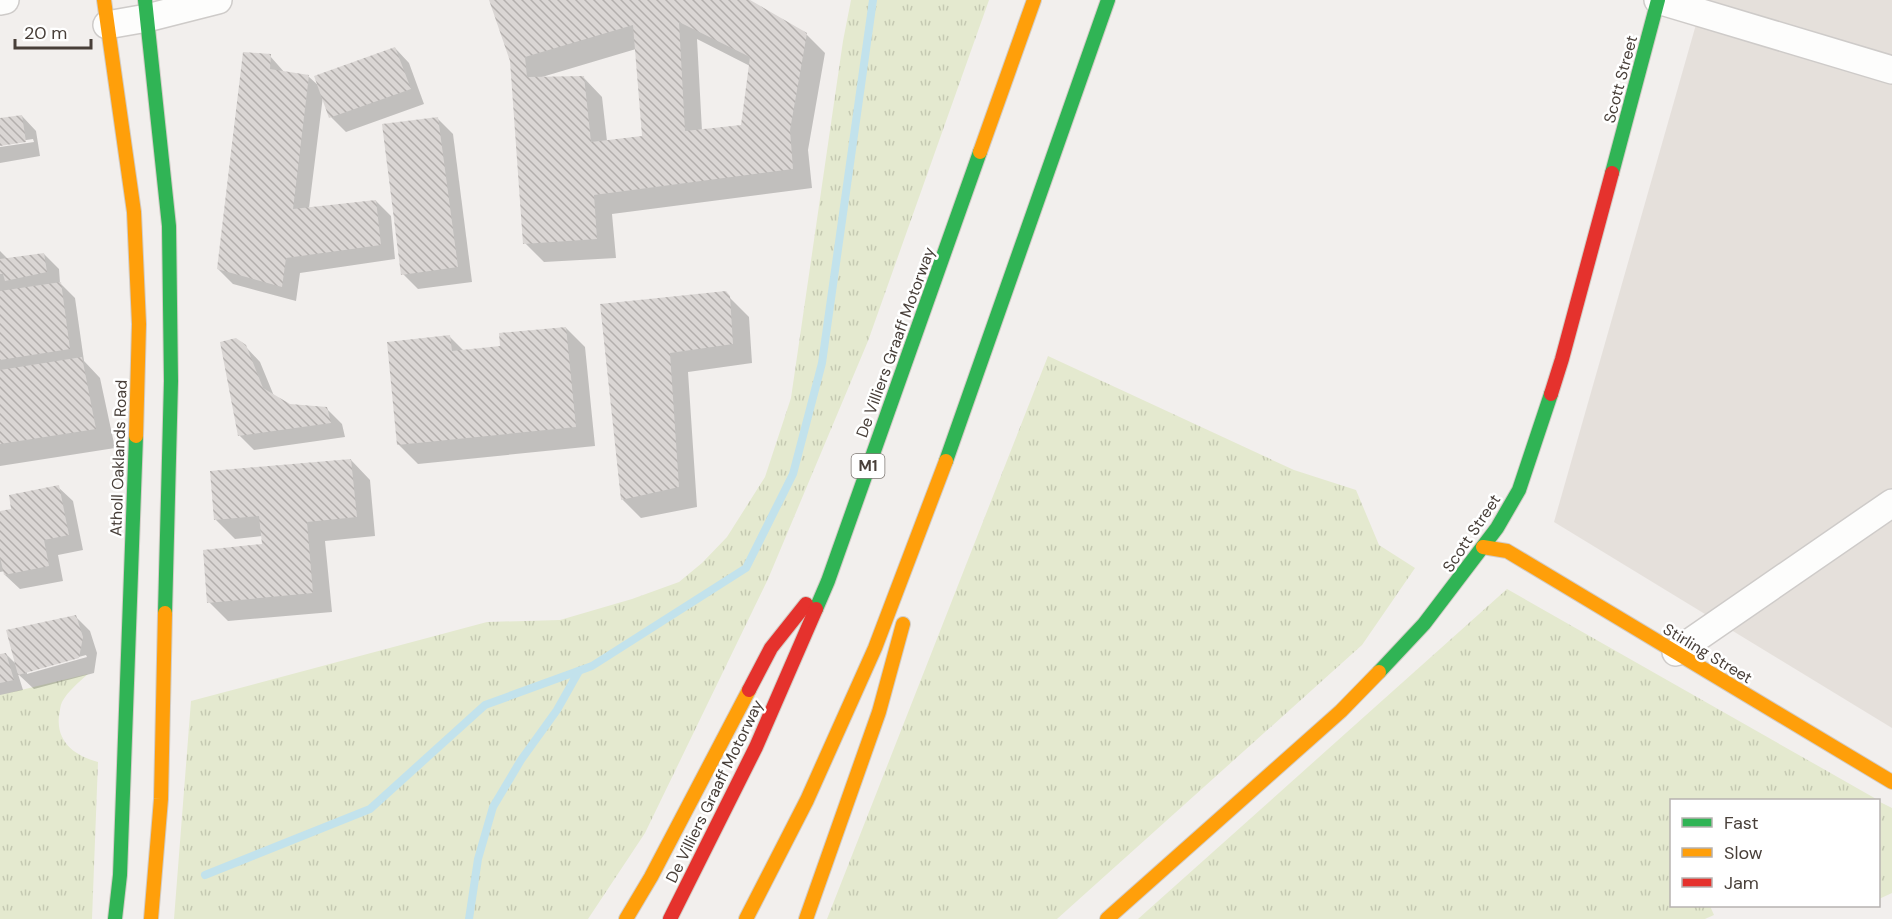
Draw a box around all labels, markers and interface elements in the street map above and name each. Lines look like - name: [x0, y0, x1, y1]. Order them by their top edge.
- scale bar: [15, 12, 92, 50]
- text: 20 m: [24, 21, 67, 45]
- street label: Scott Street: [1599, 33, 1642, 125]
- street label: De Villiers Graaff Motorway: [851, 244, 940, 440]
- street label: Atholl Oaklands Road: [105, 379, 132, 537]
- road number: M1: [852, 454, 884, 478]
- street label: Scott Street: [1438, 490, 1505, 576]
- street label: Stirling Street: [1659, 619, 1756, 688]
- street label: De Villiers Graaff Motorway: [661, 696, 768, 886]
- legend: [1670, 799, 1880, 907]
- text: Fast: [1724, 811, 1759, 835]
- text: Slow: [1724, 841, 1763, 865]
- text: Jam: [1724, 871, 1759, 895]

